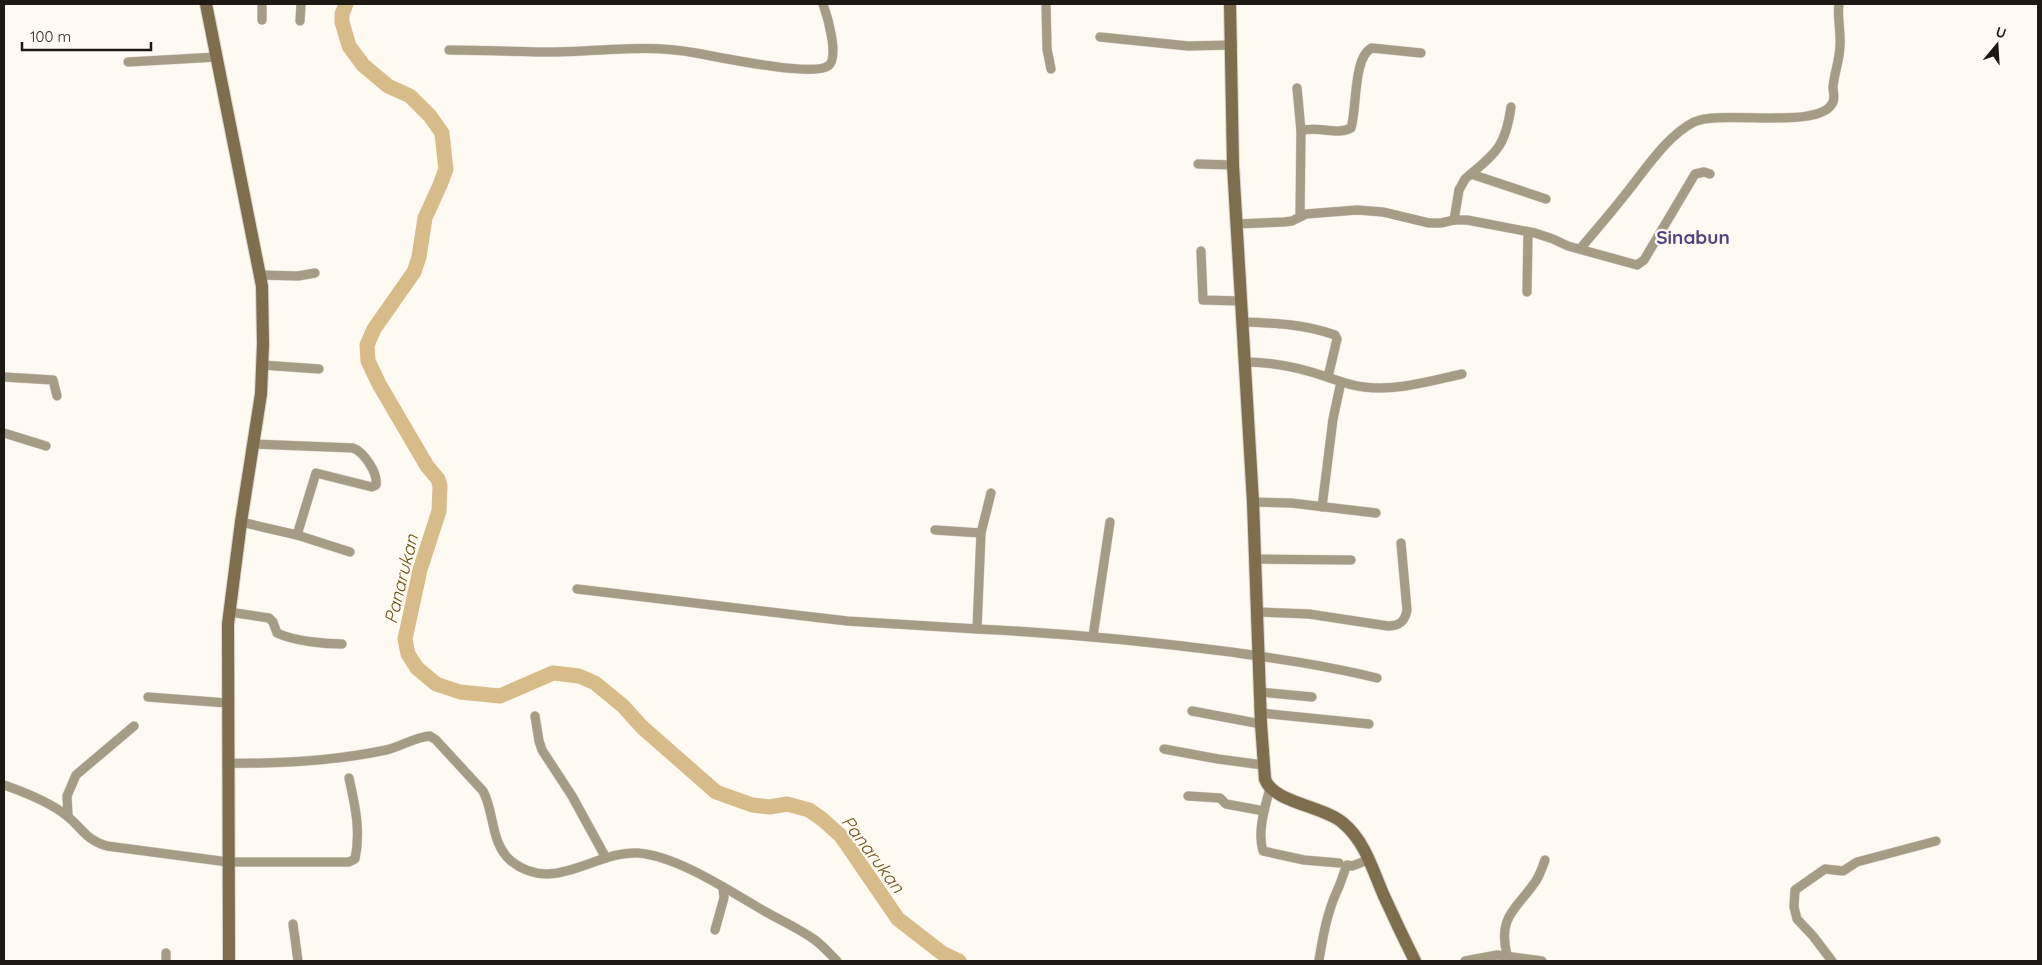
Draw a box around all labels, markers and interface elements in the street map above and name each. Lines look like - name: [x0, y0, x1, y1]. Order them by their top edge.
- scale bar: [22, 20, 151, 52]
- north arrow: [1972, 20, 2022, 70]
- text: U: [1994, 23, 2008, 43]
- text: 100 m: [30, 27, 71, 46]
- district label: Sinabun: [1656, 225, 1730, 249]
- water label: Panarukan: [379, 532, 423, 626]
- water label: Panarukan: [836, 811, 910, 898]

